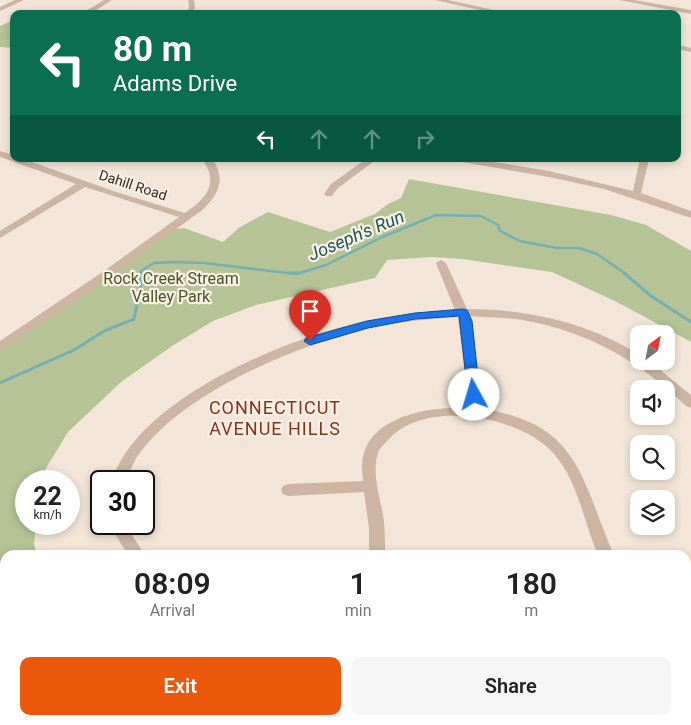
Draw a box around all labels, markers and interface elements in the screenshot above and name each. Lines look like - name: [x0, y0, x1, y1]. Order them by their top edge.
- text: 80 m: [113, 29, 192, 70]
- icon: left: [30, 30, 95, 95]
- text: Adams Drive: [113, 71, 237, 96]
- icon: left: [252, 125, 280, 153]
- icon: ahead: [305, 125, 333, 153]
- icon: ahead: [358, 125, 386, 153]
- icon: right: [411, 125, 439, 153]
- street label: Dahill Road: [97, 167, 169, 203]
- water label: Joseph's Run: [305, 205, 407, 265]
- park label: Rock Creek Stream Valley Park: [103, 269, 239, 306]
- pin: [289, 290, 331, 341]
- icon: arrive: [296, 297, 324, 325]
- north arrow: [630, 325, 675, 370]
- map controls: [630, 325, 675, 535]
- position arrow: [447, 368, 499, 420]
- button: sound: [630, 380, 675, 425]
- district label: CONNECTICUT AVENUE HILLS: [209, 397, 341, 439]
- button: search: [630, 435, 675, 480]
- speed limit sign: 30: [90, 470, 155, 535]
- text: 22: [33, 482, 62, 511]
- button: layers: [630, 490, 675, 535]
- text: km/h: [33, 508, 62, 522]
- text: 08:09: [134, 566, 211, 601]
- text: 1: [350, 566, 367, 601]
- text: 180: [506, 566, 557, 601]
- text: Arrival: [150, 601, 195, 620]
- text: min: [345, 601, 372, 620]
- text: m: [524, 601, 538, 620]
- button: Exit: [20, 657, 341, 715]
- button: Share: [351, 657, 671, 715]

